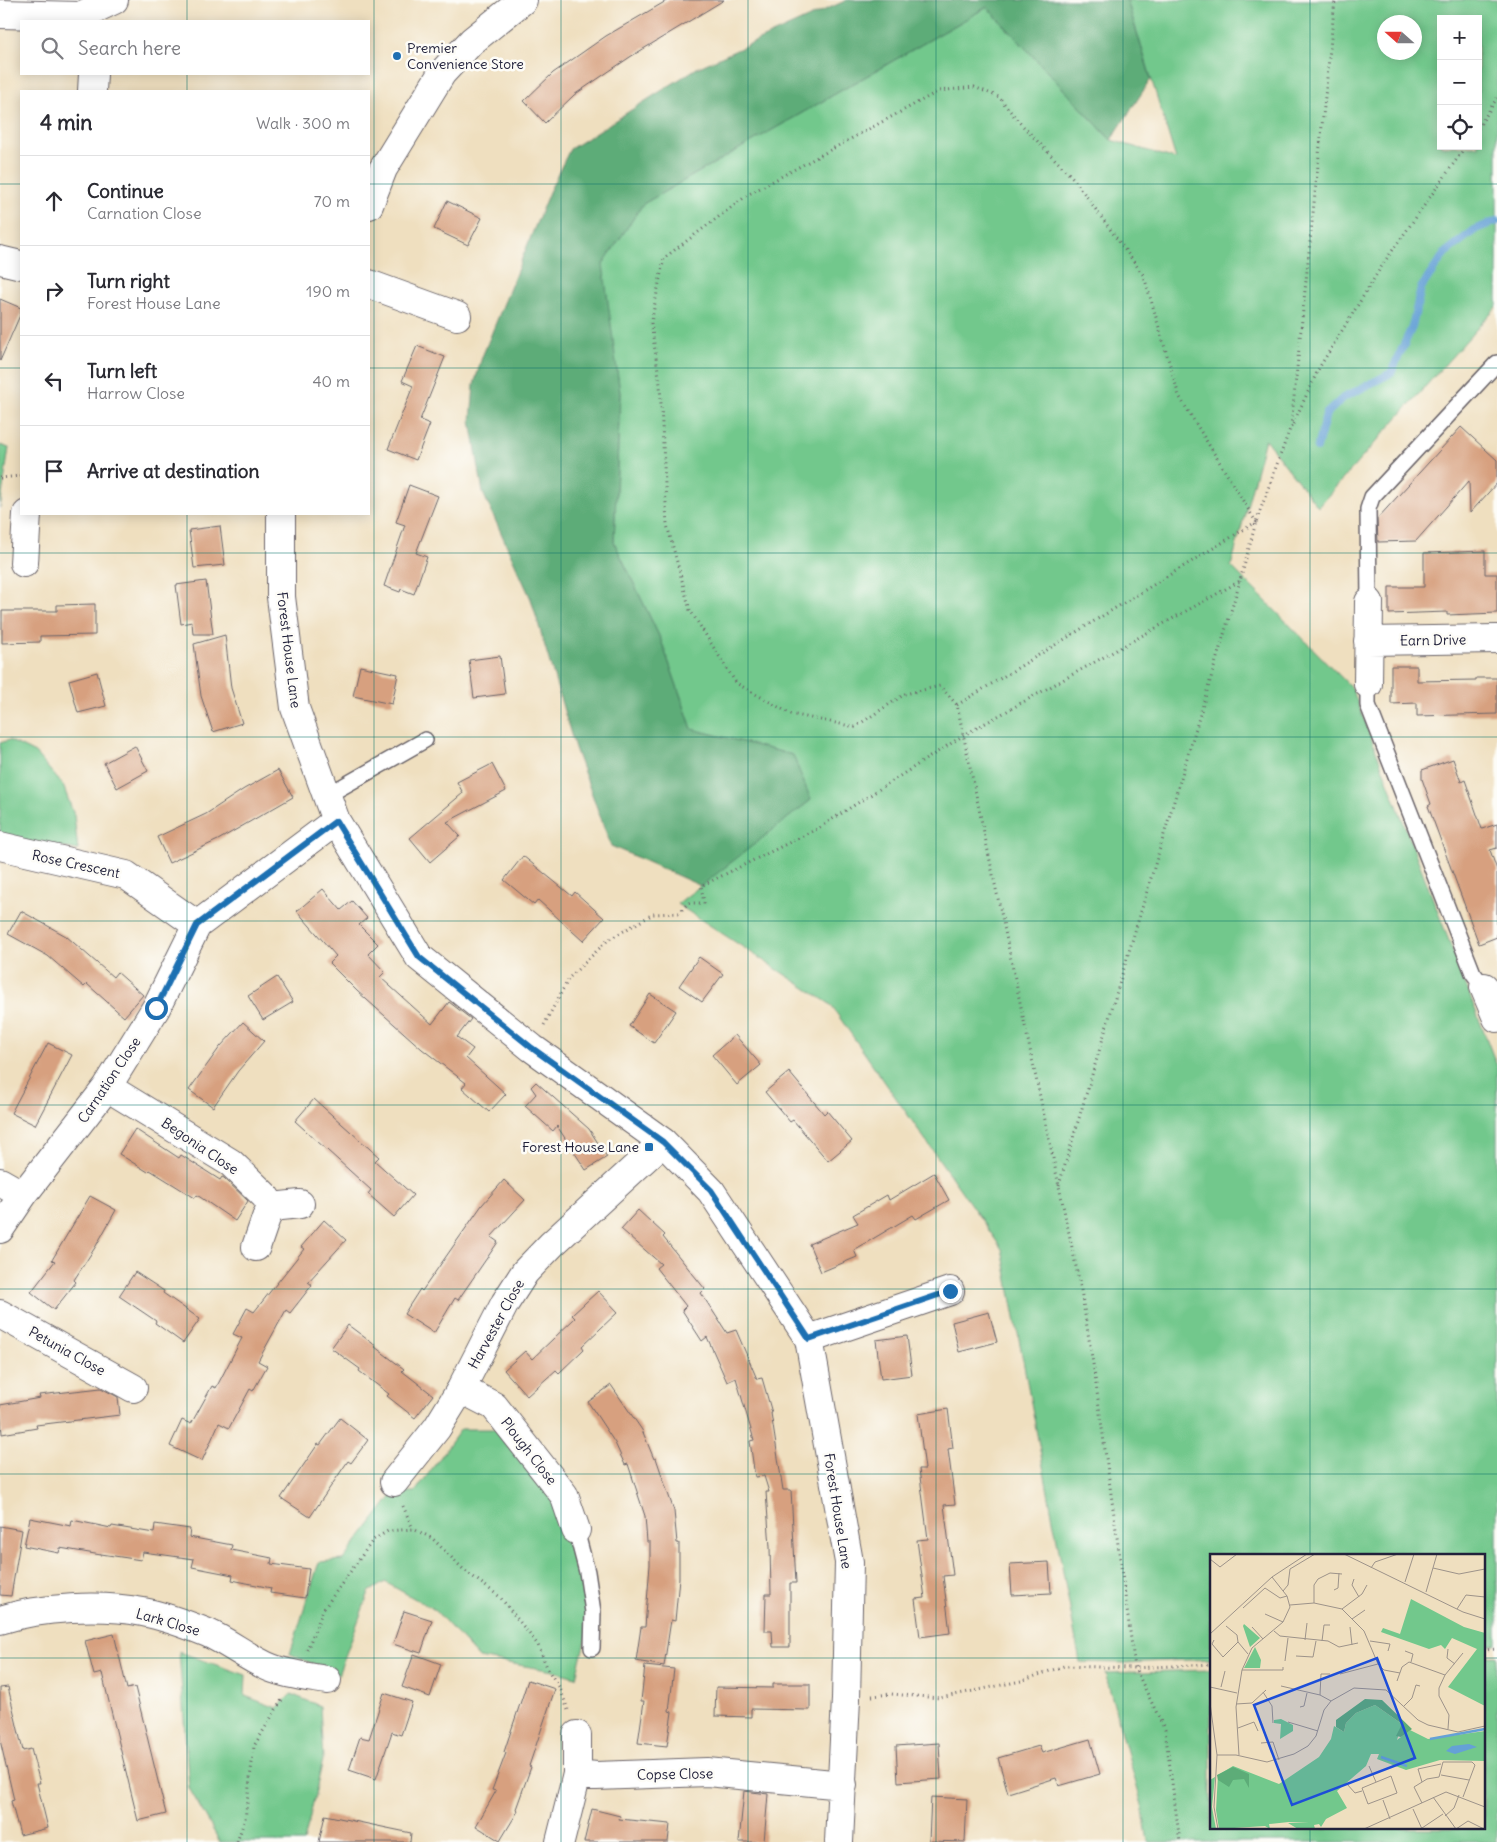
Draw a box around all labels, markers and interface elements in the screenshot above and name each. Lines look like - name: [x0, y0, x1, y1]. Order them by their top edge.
- north arrow: [1377, 15, 1422, 60]
- map controls: [1437, 15, 1482, 150]
- button: +: [1437, 15, 1482, 60]
- search box: [20, 20, 370, 75]
- icon: search: [38, 34, 66, 62]
- text: Search here: [78, 36, 181, 60]
- place label: Premier Convenience Store: [407, 39, 524, 73]
- marker: Premier Convenience Store: [391, 50, 403, 62]
- button: −: [1437, 60, 1482, 105]
- button: locate: [1437, 105, 1482, 150]
- text: 4 min: [40, 109, 92, 136]
- text: Walk · 300 m: [256, 113, 350, 133]
- text: Continue: [87, 179, 164, 203]
- icon: ahead: [40, 187, 68, 215]
- text: 70 m: [314, 191, 350, 211]
- text: Carnation Close: [87, 203, 202, 223]
- text: Turn right: [87, 269, 170, 293]
- icon: right: [40, 277, 68, 305]
- text: 190 m: [306, 281, 350, 301]
- text: Forest House Lane: [87, 293, 221, 313]
- text: Turn left: [87, 359, 157, 383]
- icon: left: [40, 367, 68, 395]
- text: 40 m: [312, 371, 350, 391]
- text: Harrow Close: [87, 383, 185, 403]
- icon: arrive: [40, 457, 68, 485]
- text: Arrive at destination: [87, 459, 260, 483]
- street label: Forest House Lane: [273, 591, 305, 709]
- street label: Earn Drive: [1400, 630, 1466, 650]
- street label: Rose Crescent: [30, 846, 122, 882]
- route start: [145, 997, 168, 1020]
- street label: Carnation Close: [74, 1033, 144, 1127]
- street label: Begonia Close: [158, 1114, 242, 1178]
- place label: Forest House Lane: [522, 1138, 639, 1156]
- marker: Forest House Lane: [643, 1141, 655, 1153]
- street label: Harvester Close: [464, 1276, 528, 1372]
- route end: [939, 1280, 962, 1303]
- street label: Petunia Close: [25, 1323, 109, 1379]
- street label: Plough Close: [497, 1414, 561, 1488]
- street label: Forest House Lane: [820, 1452, 856, 1570]
- inset map: [1210, 1554, 1484, 1830]
- street label: Lark Close: [134, 1604, 202, 1640]
- street label: Copse Close: [637, 1764, 713, 1784]

